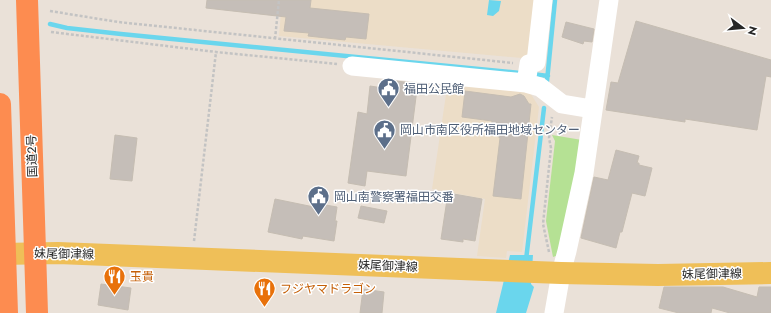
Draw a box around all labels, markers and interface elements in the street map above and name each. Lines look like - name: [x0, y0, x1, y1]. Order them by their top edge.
- north arrow: [723, 8, 763, 48]
- text: N: [744, 24, 762, 37]
- public building icon: 福田公民館: [375, 76, 401, 109]
- place label: 福田公民館: [404, 80, 464, 98]
- public building icon: 岡山市南区役所福田地域センター: [372, 117, 398, 150]
- place label: 岡山市南区役所福田地域センター: [400, 121, 580, 139]
- street label: 国道2号: [22, 134, 42, 178]
- public building icon: 岡山南警察署福田交番: [306, 184, 332, 217]
- place label: 岡山南警察署福田交番: [334, 188, 454, 206]
- street label: 妹尾御津線: [34, 244, 94, 264]
- street label: 妹尾御津線: [358, 256, 418, 276]
- restaurant icon: 玉貴: [101, 264, 127, 297]
- street label: 妹尾御津線: [682, 264, 742, 284]
- place label: 玉貴: [130, 268, 154, 286]
- restaurant icon: フジヤマドラゴン: [252, 276, 278, 309]
- place label: フジヤマドラゴン: [280, 280, 376, 298]

